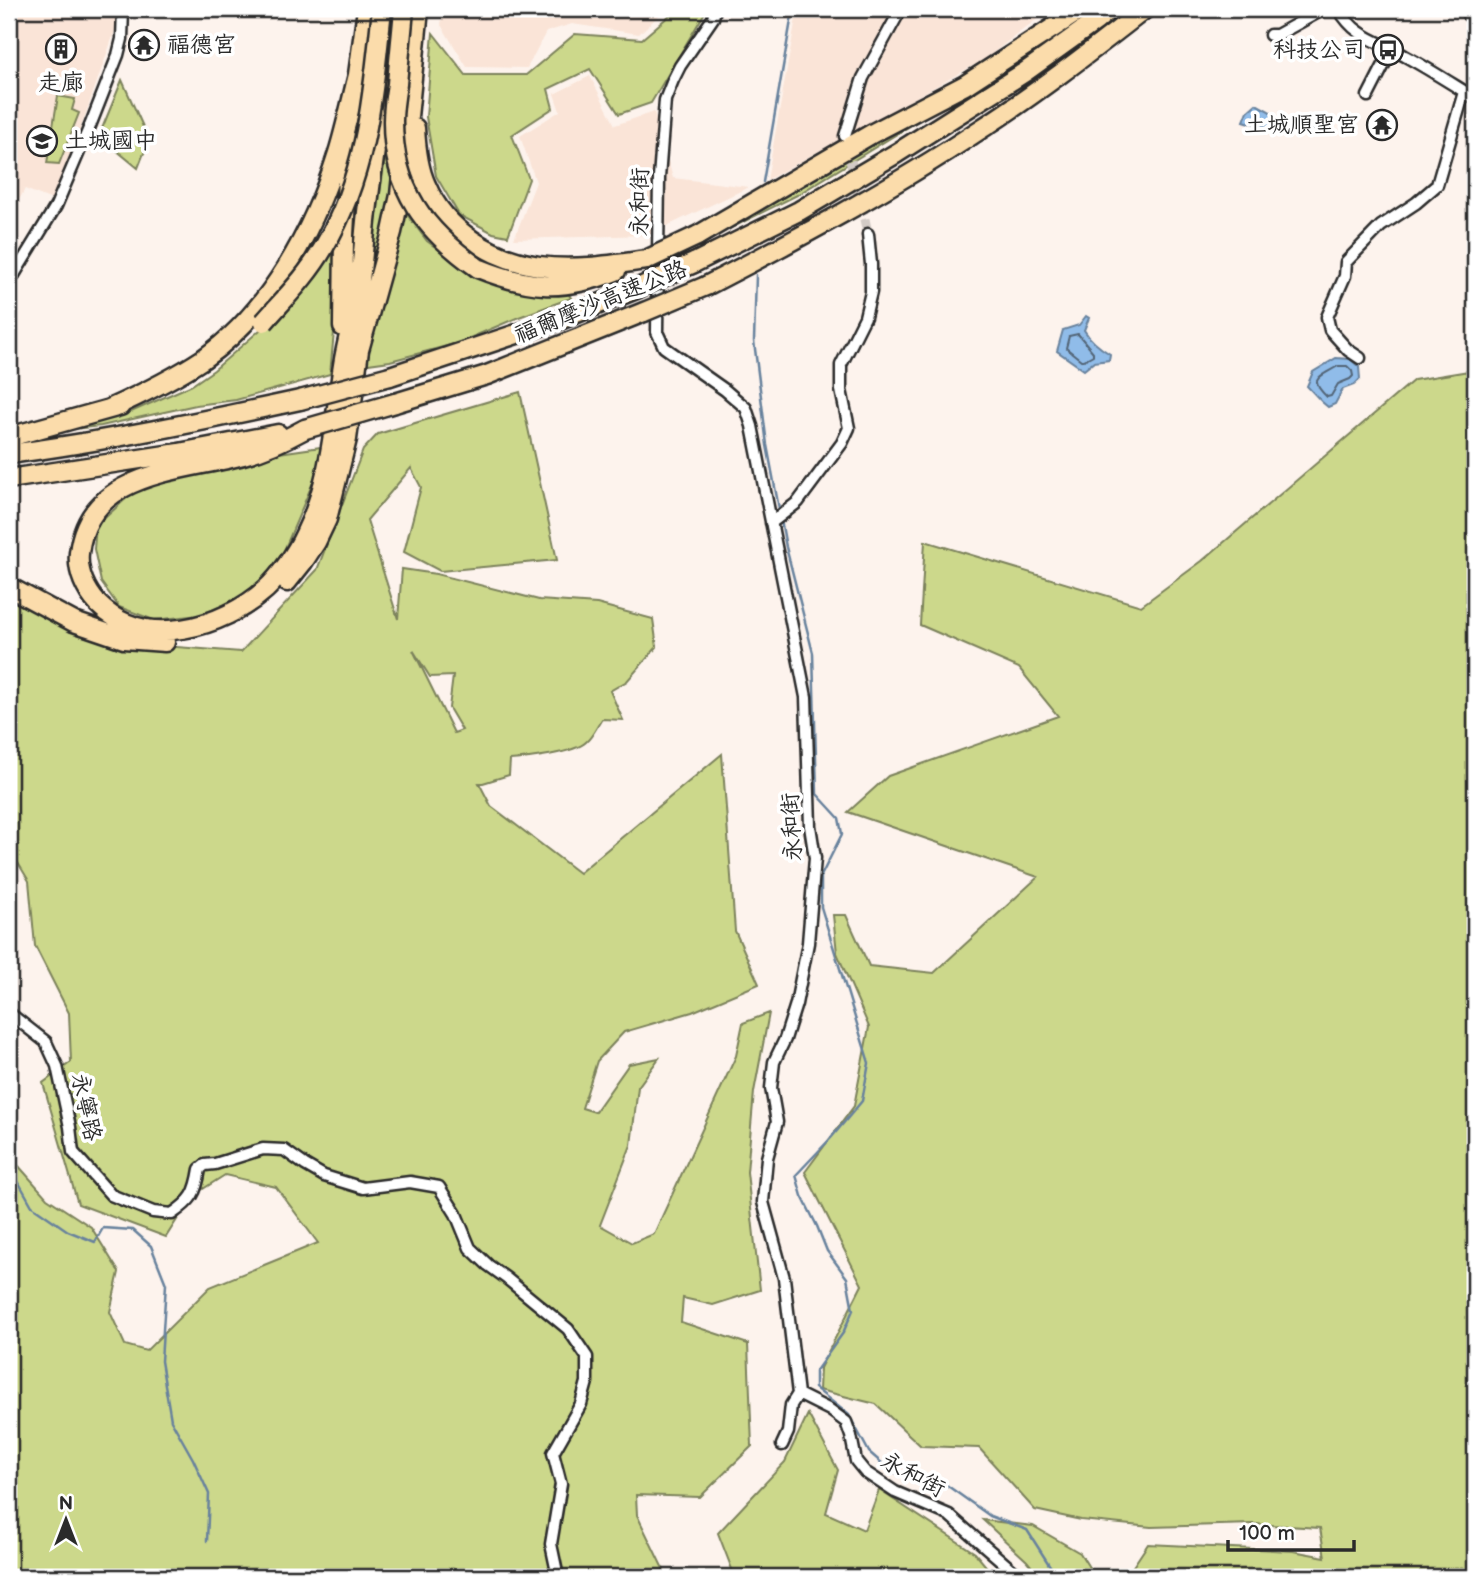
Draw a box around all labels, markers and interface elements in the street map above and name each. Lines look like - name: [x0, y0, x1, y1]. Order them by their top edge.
- temple icon: 福德宮: [127, 28, 161, 62]
- place label: 福德宮: [167, 31, 236, 59]
- building icon: 走廊: [44, 32, 78, 66]
- bus stop icon: 科技公司: [1371, 33, 1405, 67]
- place label: 科技公司: [1273, 36, 1365, 64]
- place label: 走廊: [38, 69, 84, 97]
- temple icon: 土城順聖宮: [1365, 108, 1399, 142]
- place label: 土城順聖宮: [1244, 111, 1359, 139]
- school or university icon: 土城國中: [25, 124, 59, 158]
- place label: 土城國中: [65, 127, 157, 155]
- street label: 永和街: [625, 167, 655, 237]
- street label: 福爾摩沙高速公路: [510, 255, 692, 349]
- street label: 永和街: [776, 792, 808, 862]
- street label: 永寧路: [65, 1070, 107, 1144]
- street label: 永和街: [876, 1446, 950, 1504]
- north arrow: [32, 1484, 102, 1554]
- text: N: [59, 1493, 73, 1516]
- scale bar: [1228, 1509, 1354, 1553]
- text: 100 m: [1239, 1521, 1295, 1546]

